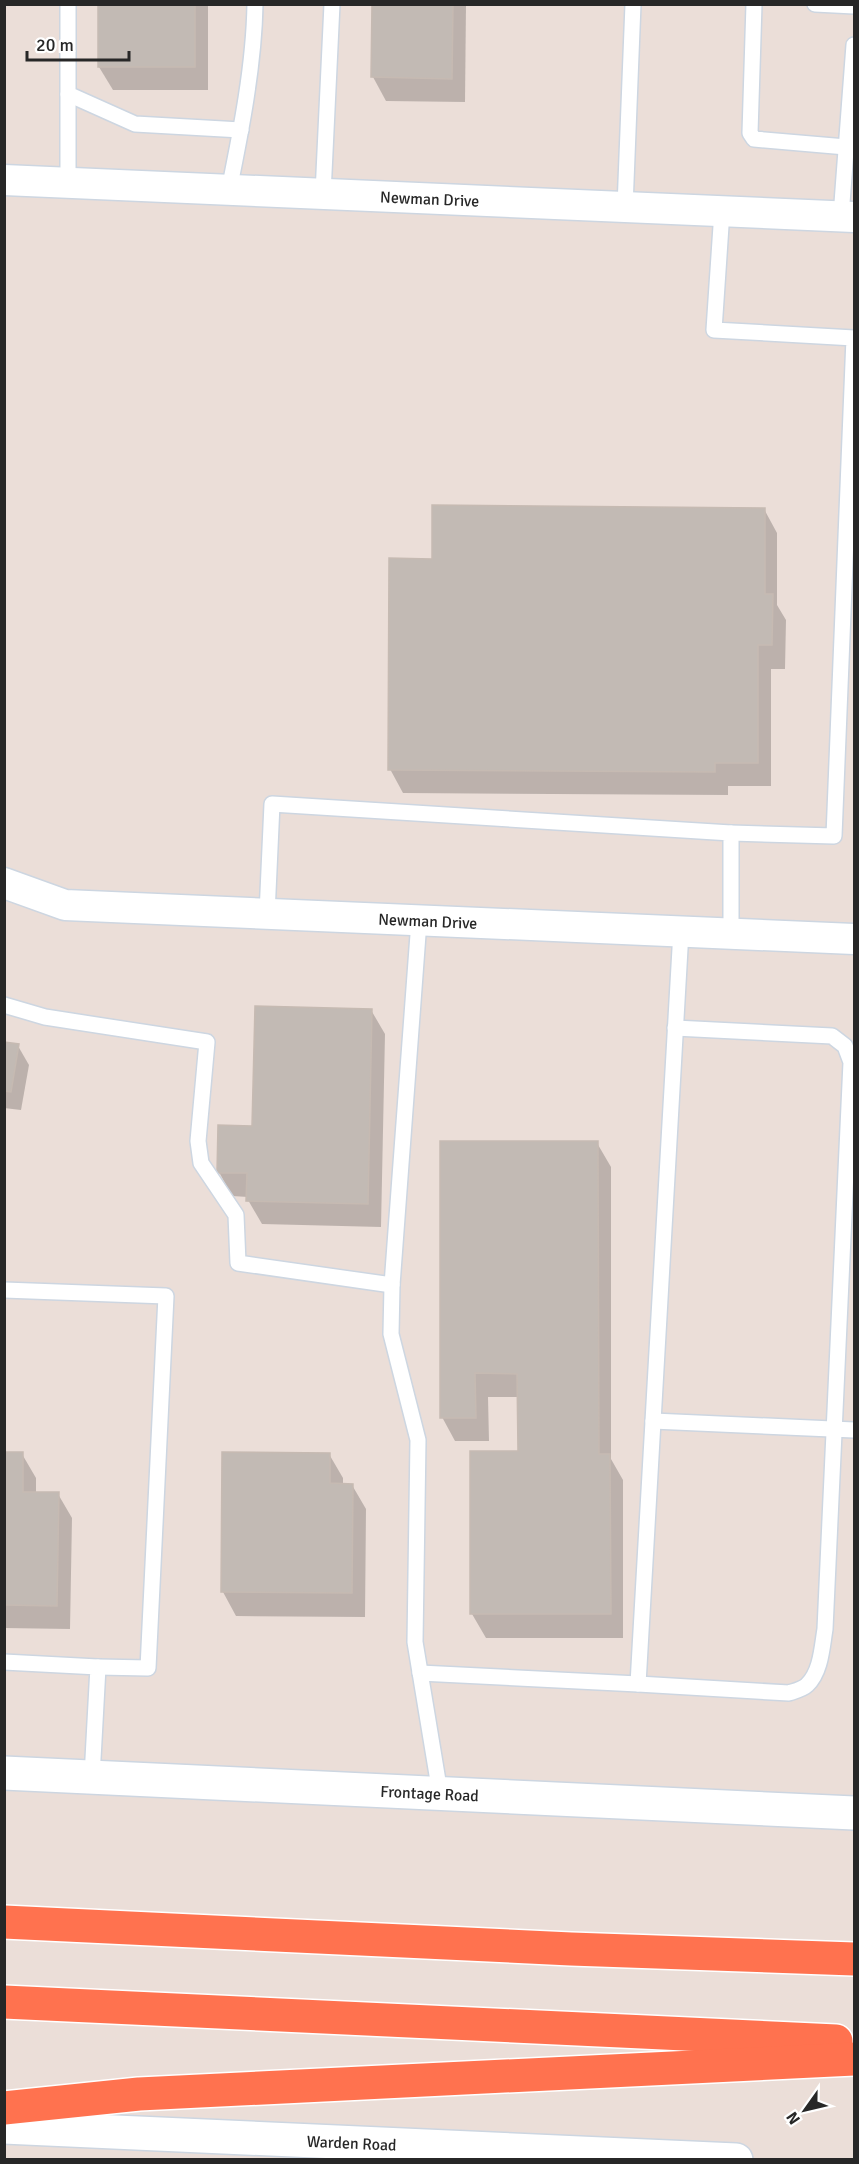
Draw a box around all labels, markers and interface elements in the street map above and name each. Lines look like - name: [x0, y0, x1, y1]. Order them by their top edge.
- scale bar: [27, 24, 129, 62]
- text: 20 m: [36, 34, 74, 56]
- street label: Newman Drive: [380, 187, 480, 212]
- street label: Newman Drive: [378, 910, 478, 934]
- street label: Frontage Road: [380, 1782, 479, 1806]
- north arrow: [775, 2080, 835, 2140]
- text: N: [782, 2108, 805, 2128]
- street label: Warden Road: [306, 2132, 397, 2156]

